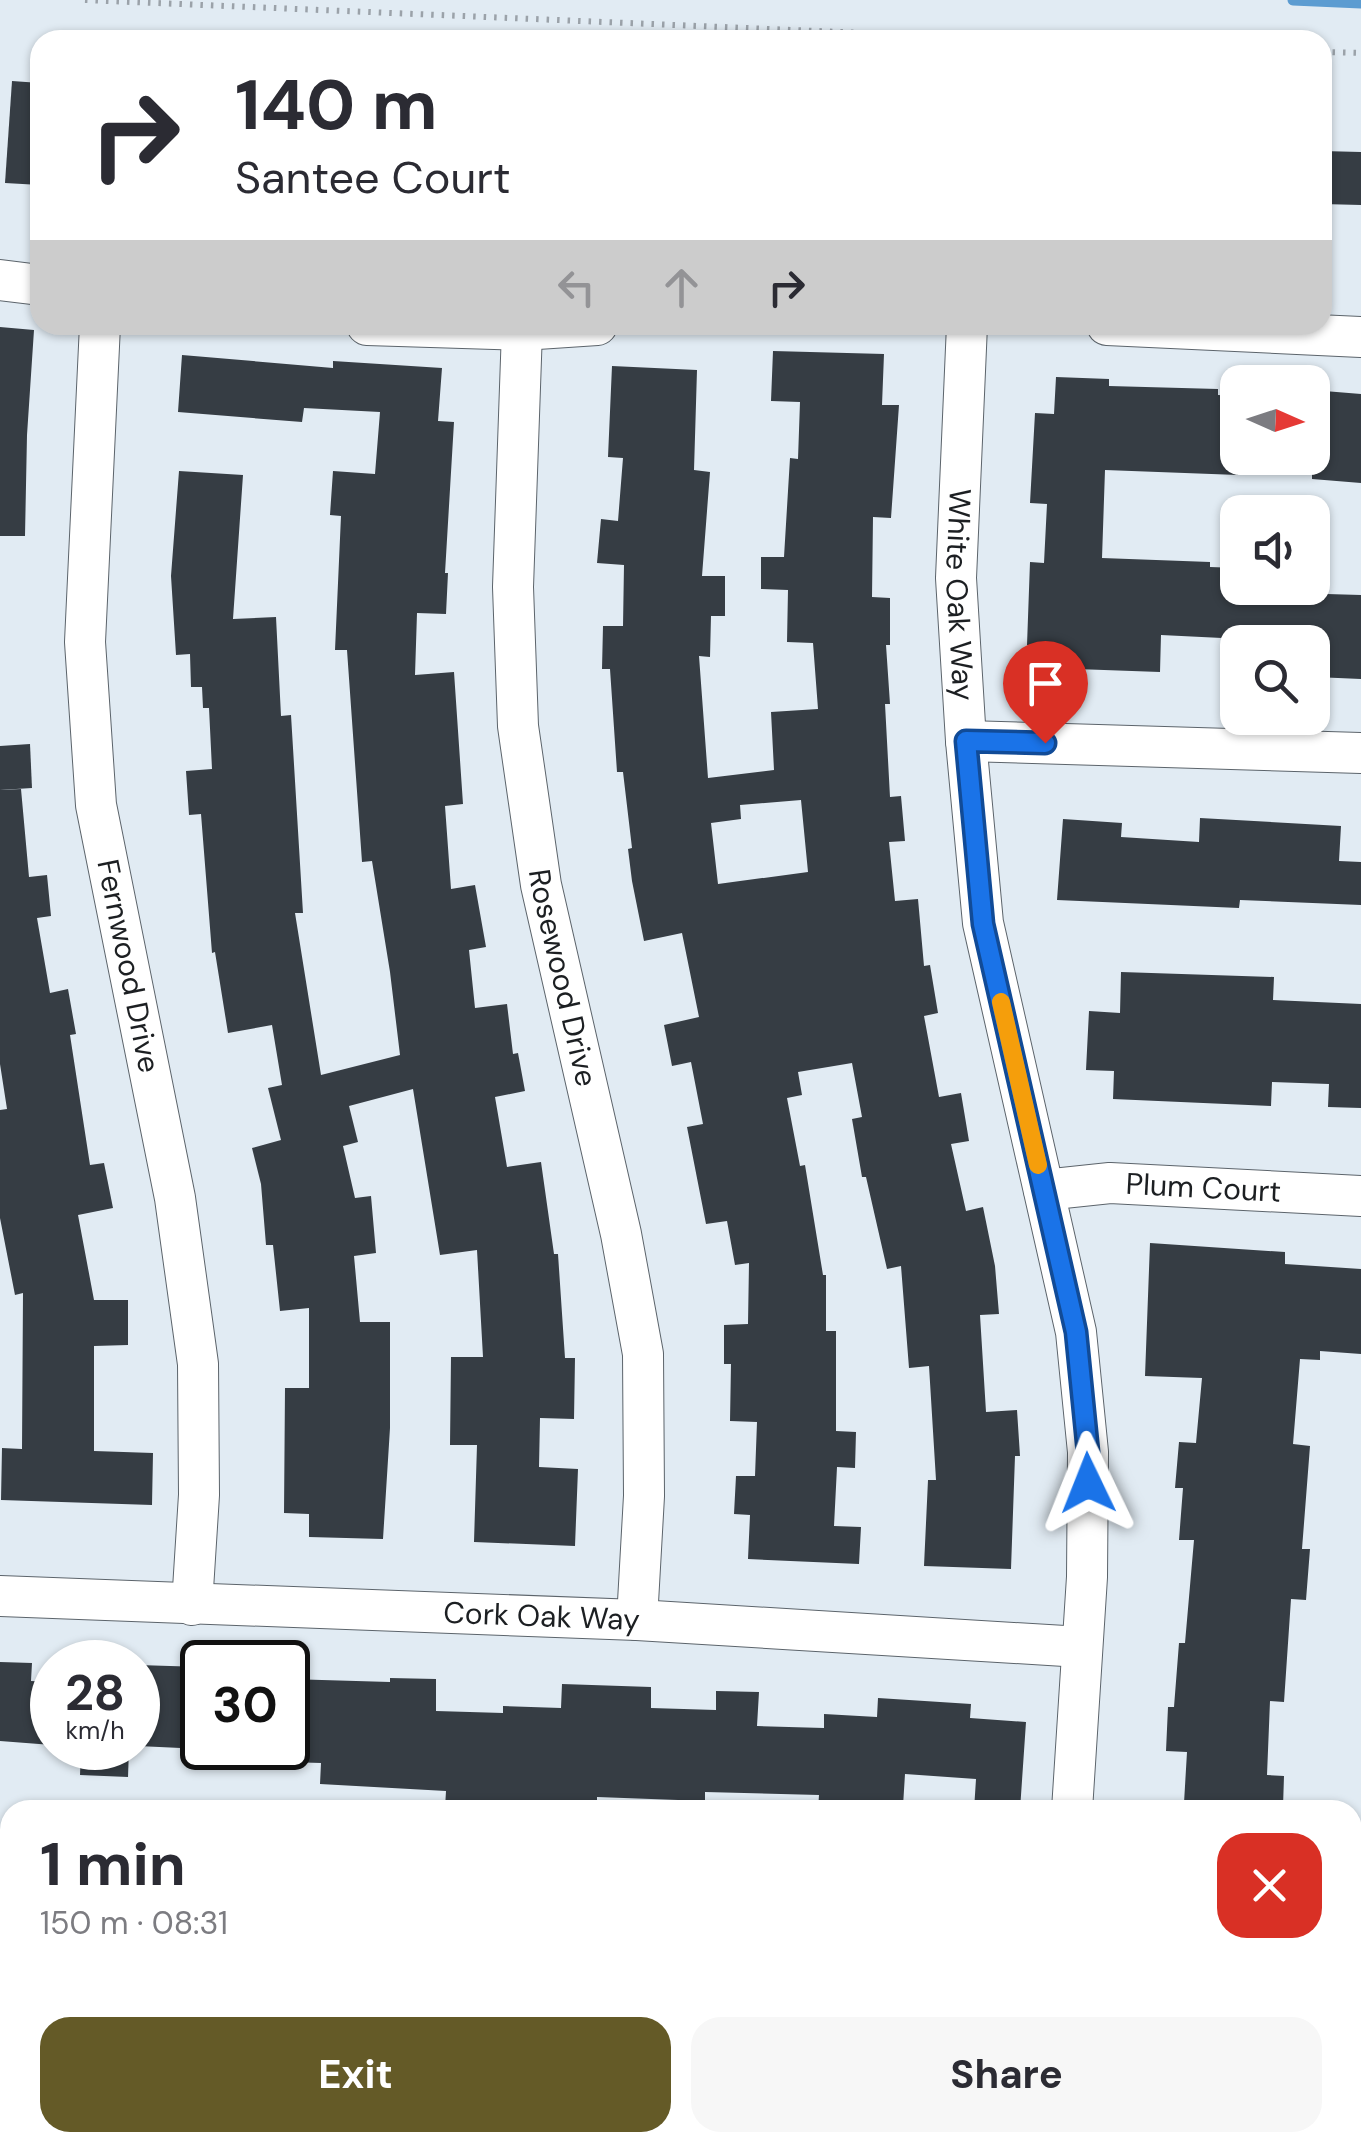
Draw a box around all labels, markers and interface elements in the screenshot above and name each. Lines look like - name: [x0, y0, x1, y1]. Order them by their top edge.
- text: 140 m: [235, 60, 438, 151]
- icon: right: [70, 70, 200, 200]
- text: Santee Court: [235, 148, 511, 207]
- icon: left: [549, 260, 604, 315]
- icon: ahead: [654, 260, 709, 315]
- icon: right: [759, 260, 814, 315]
- north arrow: [1220, 365, 1330, 475]
- map controls: [1220, 365, 1330, 735]
- street label: White Oak Way: [937, 488, 984, 702]
- button: sound: [1220, 495, 1330, 605]
- button: search: [1220, 625, 1330, 735]
- pin: [1003, 641, 1088, 744]
- icon: arrive: [1018, 656, 1073, 711]
- street label: Fernwood Drive: [88, 856, 169, 1076]
- street label: Rosewood Drive: [520, 866, 607, 1090]
- street label: Plum Court: [1125, 1164, 1282, 1211]
- position arrow: [1036, 1431, 1140, 1535]
- street label: Cork Oak Way: [443, 1593, 641, 1639]
- speed limit sign: 30: [180, 1640, 310, 1770]
- text: 28: [65, 1660, 125, 1726]
- text: km/h: [65, 1714, 125, 1747]
- text: 1 min: [40, 1825, 186, 1904]
- button: close: [1217, 1833, 1322, 1938]
- text: 150 m · 08:31: [40, 1902, 228, 1944]
- button: Exit: [40, 2017, 671, 2132]
- button: Share: [691, 2017, 1322, 2132]

